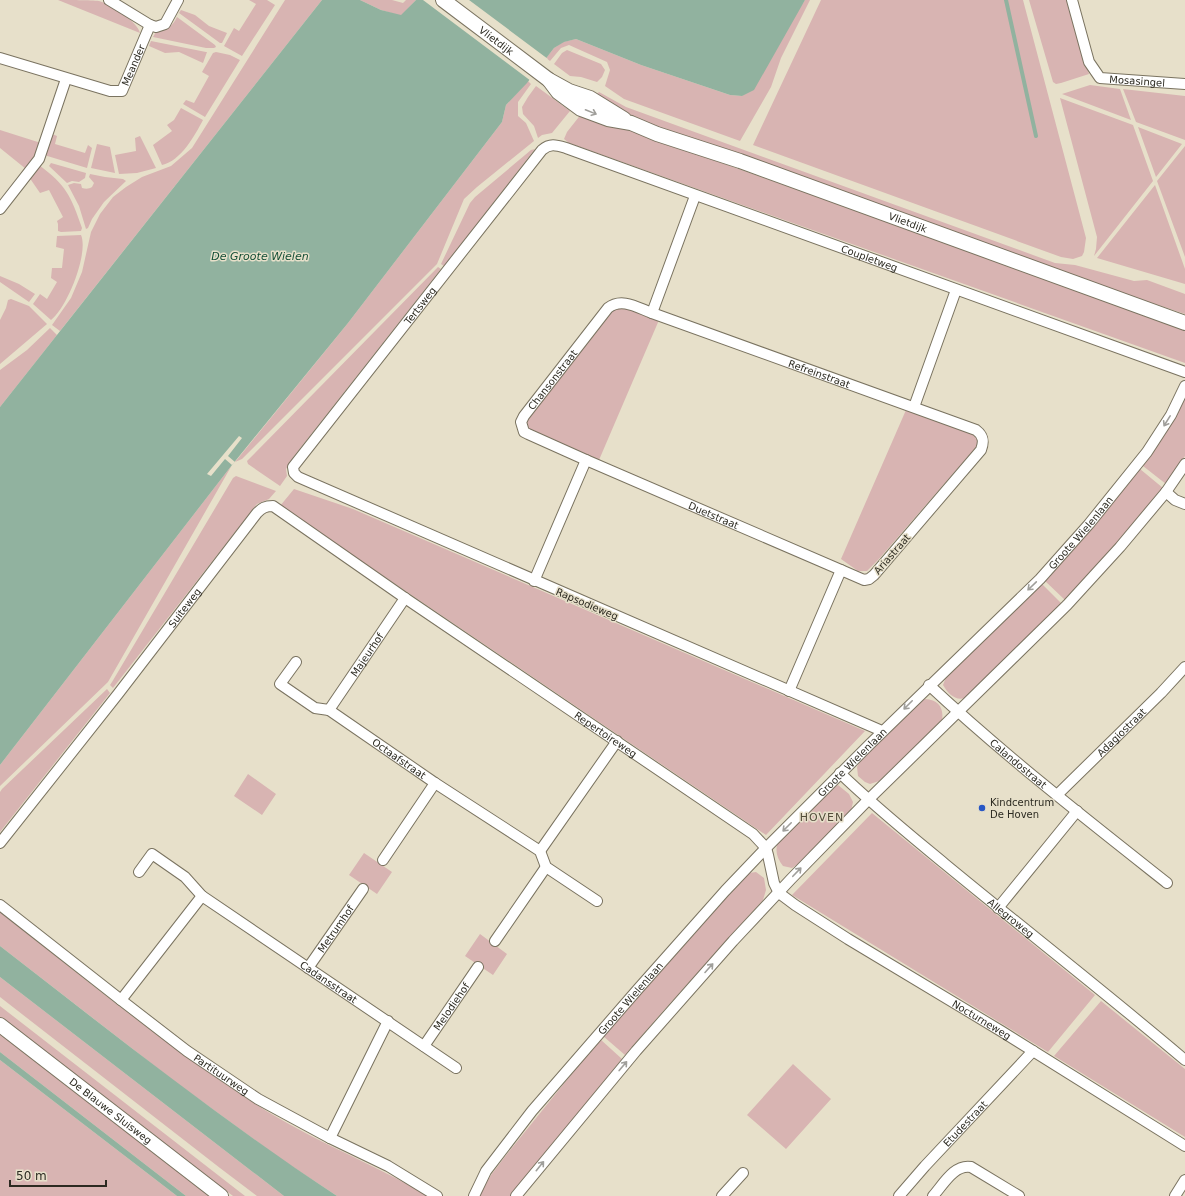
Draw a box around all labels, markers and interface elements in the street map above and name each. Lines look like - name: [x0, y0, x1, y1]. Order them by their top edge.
- street label: Vlietdijk: [477, 24, 516, 57]
- street label: Meander: [119, 42, 147, 87]
- street label: Mosasingel: [1109, 73, 1165, 88]
- one-way arrow: [584, 109, 596, 117]
- street label: Vlietdijk: [887, 210, 929, 234]
- street label: Coupletweg: [840, 243, 899, 273]
- water label: De Groote Wielen: [211, 250, 309, 263]
- street label: Tertsweg: [401, 285, 438, 327]
- street label: Chansonstraat: [526, 347, 579, 412]
- street label: Refreinstraat: [787, 357, 852, 390]
- one-way arrow: [1163, 415, 1171, 426]
- street label: Groote Wielenlaan: [1046, 494, 1115, 571]
- street label: Duetstraat: [687, 499, 740, 531]
- street label: Ariastraat: [872, 532, 912, 576]
- one-way arrow: [1027, 581, 1037, 591]
- street label: Suiteweg: [166, 586, 203, 629]
- street label: Rapsodieweg: [554, 586, 620, 622]
- street label: Majeurhof: [348, 630, 385, 678]
- one-way arrow: [903, 701, 913, 710]
- street label: Adagiostraat: [1095, 706, 1148, 758]
- street label: Repertoireweg: [573, 709, 639, 759]
- street label: Groote Wielenlaan: [815, 726, 889, 799]
- street label: Octaafstraat: [370, 736, 428, 781]
- street label: Calandostraat: [988, 737, 1049, 790]
- place label: Kindcentrum De Hoven: [990, 797, 1054, 820]
- marker: Kindcentrum De Hoven: [977, 803, 987, 813]
- district label: HOVEN: [800, 811, 844, 824]
- one-way arrow: [782, 822, 792, 832]
- one-way arrow: [792, 867, 802, 877]
- street label: Allegroweg: [986, 896, 1036, 940]
- street label: Metrumhof: [315, 903, 356, 954]
- street label: Cadansstraat: [298, 959, 359, 1005]
- street label: Groote Wielenlaan: [596, 960, 665, 1037]
- one-way arrow: [704, 963, 713, 973]
- street label: Melodiehof: [431, 980, 471, 1032]
- street label: Nocturneweg: [950, 998, 1013, 1041]
- street label: Partituurweg: [192, 1052, 251, 1097]
- one-way arrow: [619, 1060, 628, 1071]
- street label: De Blauwe Sluisweg: [67, 1075, 154, 1146]
- street label: Etudestraat: [941, 1098, 989, 1149]
- one-way arrow: [536, 1160, 545, 1171]
- scale bar: [10, 1162, 106, 1188]
- text: 50 m: [16, 1169, 47, 1183]

